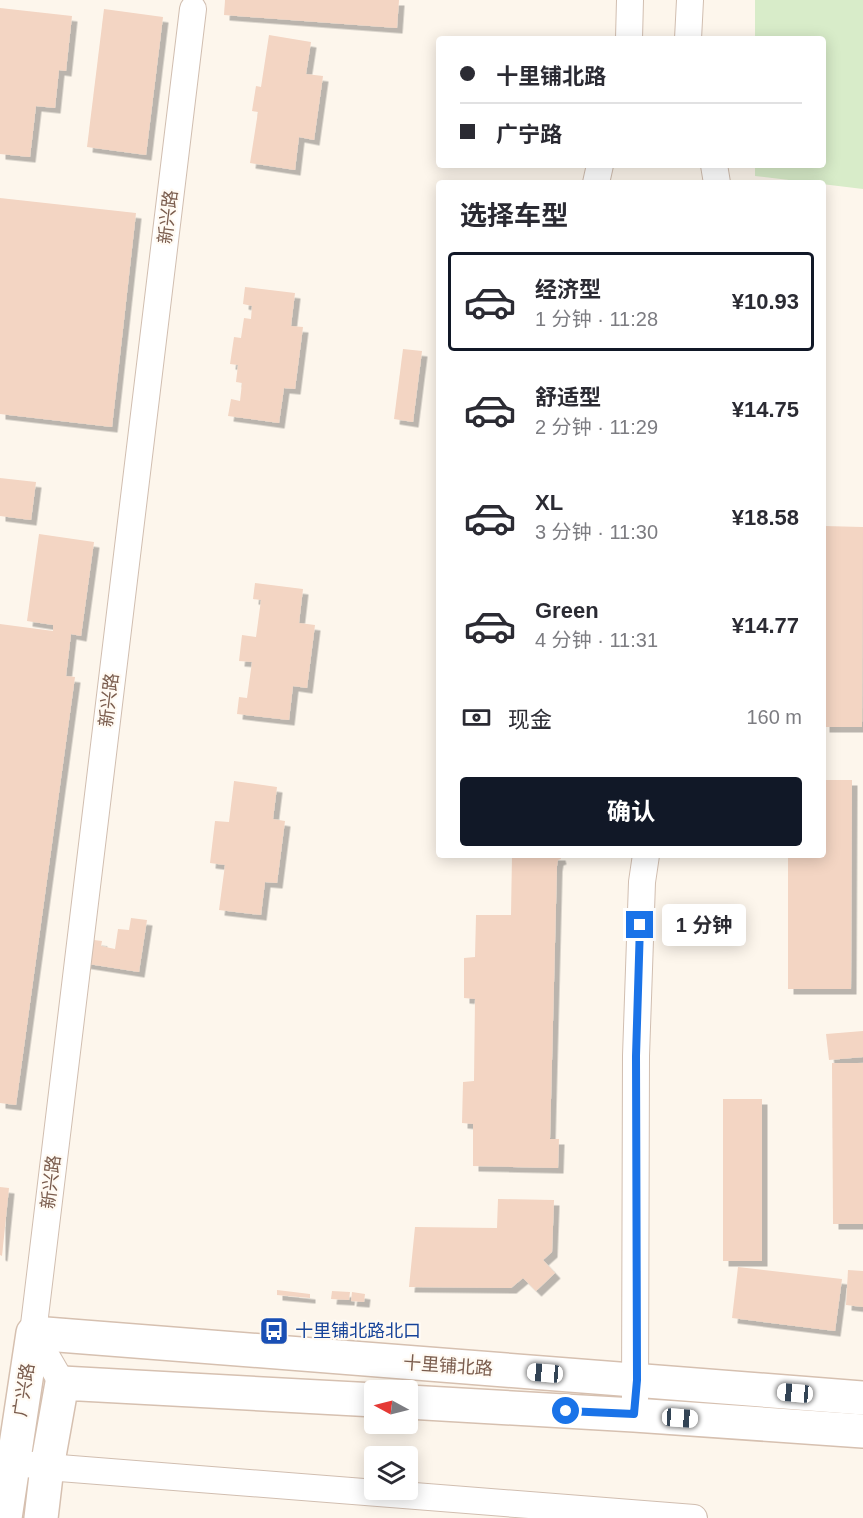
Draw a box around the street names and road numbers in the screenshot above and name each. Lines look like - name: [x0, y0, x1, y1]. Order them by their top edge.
- street label: 新兴路: [155, 189, 181, 245]
- street label: 新兴路: [96, 672, 122, 728]
- street label: 新兴路: [38, 1154, 64, 1210]
- street label: 十里铺北路: [402, 1353, 494, 1379]
- street label: 广兴路: [10, 1362, 38, 1418]

